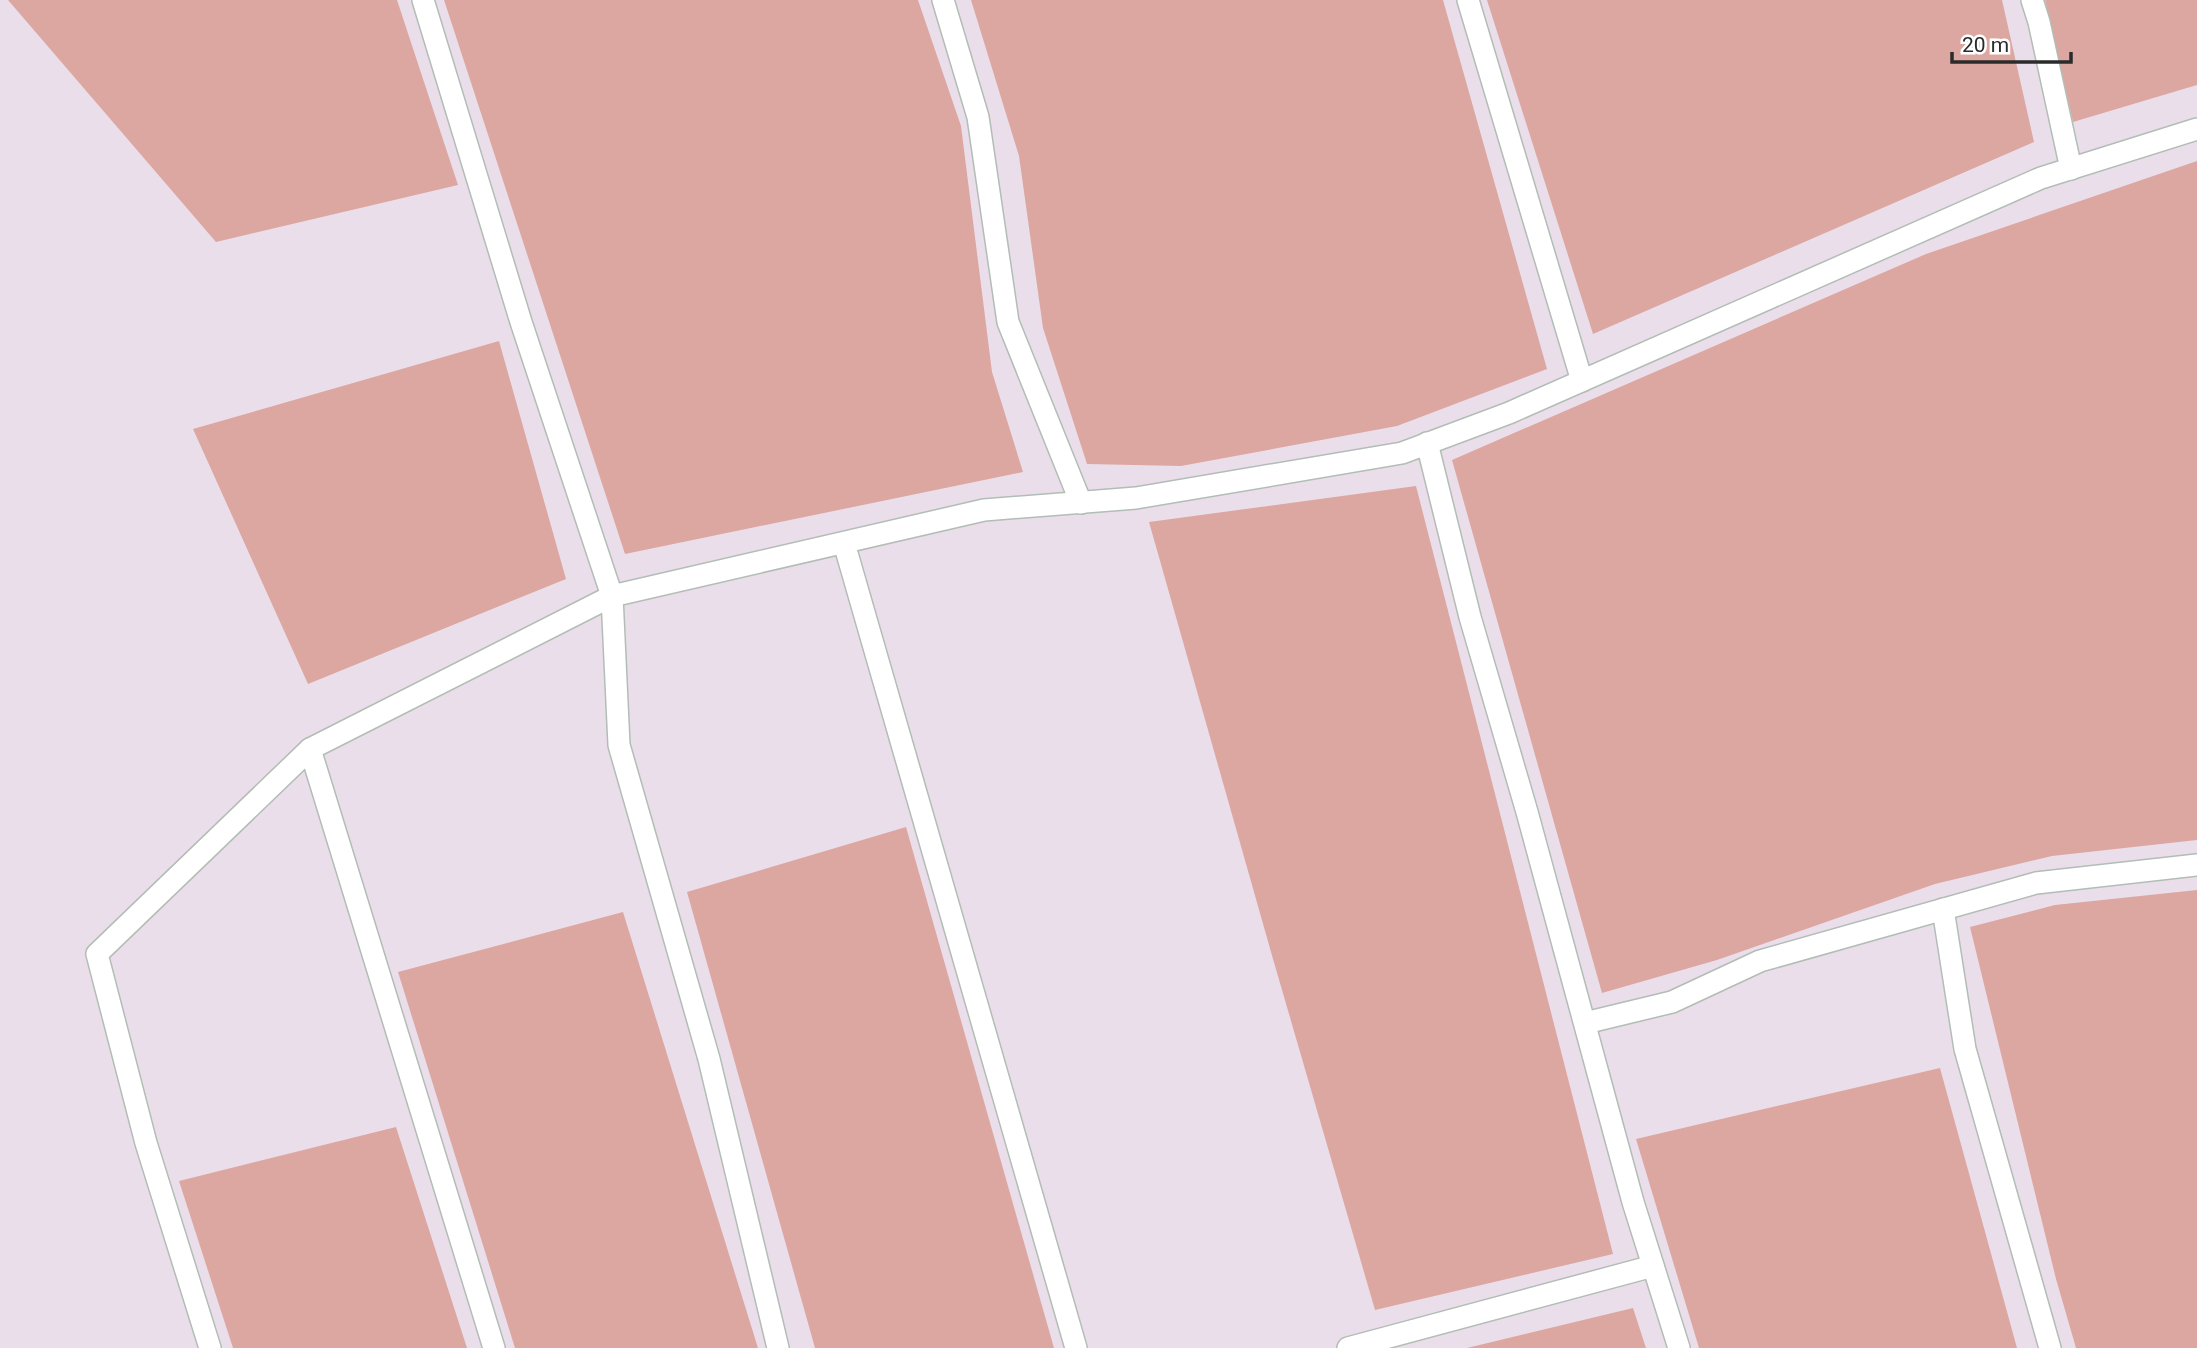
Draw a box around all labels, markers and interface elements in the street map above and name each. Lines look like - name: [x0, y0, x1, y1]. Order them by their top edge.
- scale bar: [1952, 21, 2071, 65]
- text: 20 m: [1962, 33, 2009, 57]

